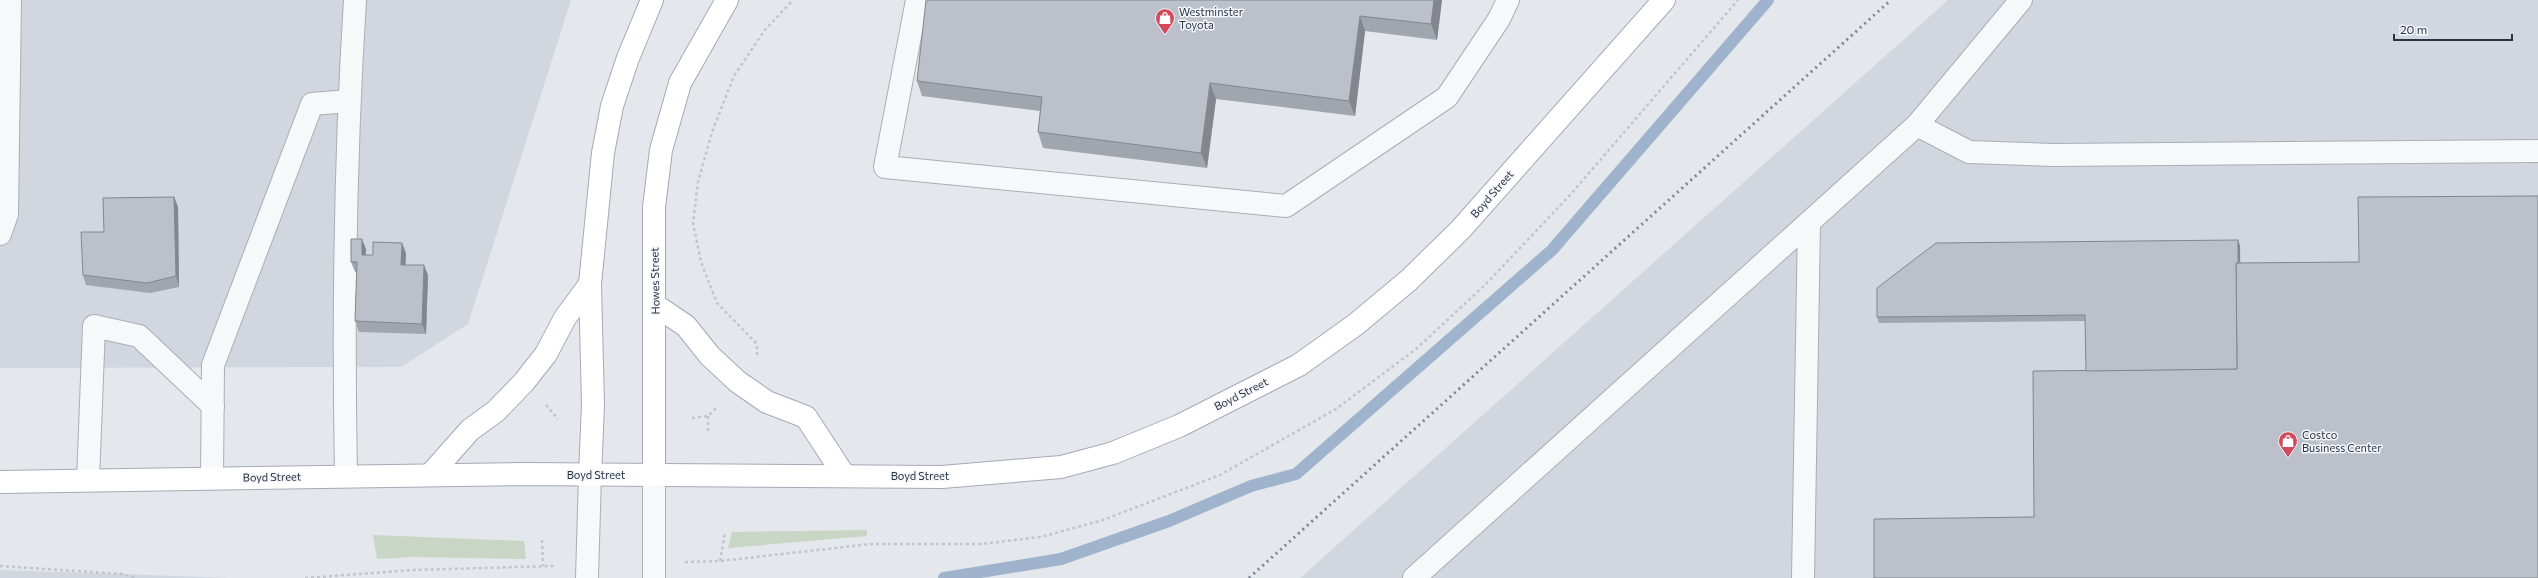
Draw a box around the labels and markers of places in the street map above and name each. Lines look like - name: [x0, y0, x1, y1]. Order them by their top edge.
- place label: Westminster Toyota: [1179, 5, 1244, 31]
- shop icon: Westminster Toyota: [1154, 7, 1176, 35]
- place label: Costco Business Center: [2302, 428, 2382, 454]
- shop icon: Costco Business Center: [2277, 430, 2299, 458]

